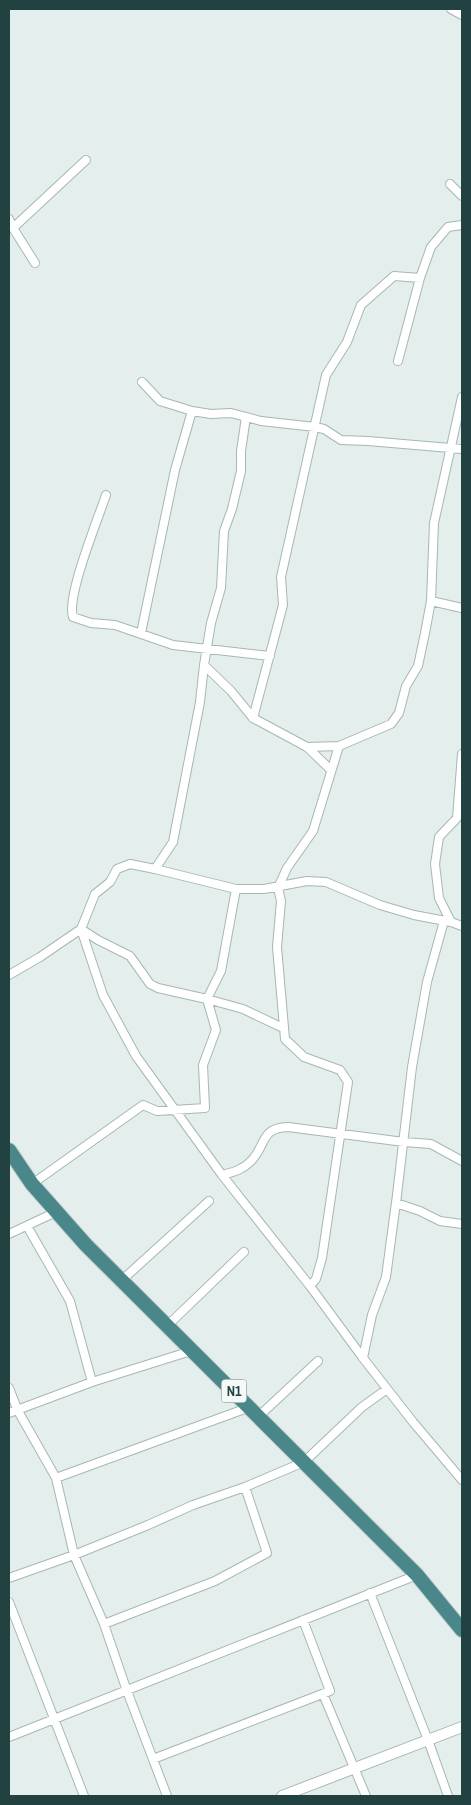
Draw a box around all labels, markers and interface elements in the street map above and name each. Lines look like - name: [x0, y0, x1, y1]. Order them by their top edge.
- road number: N1: [222, 1380, 246, 1402]

